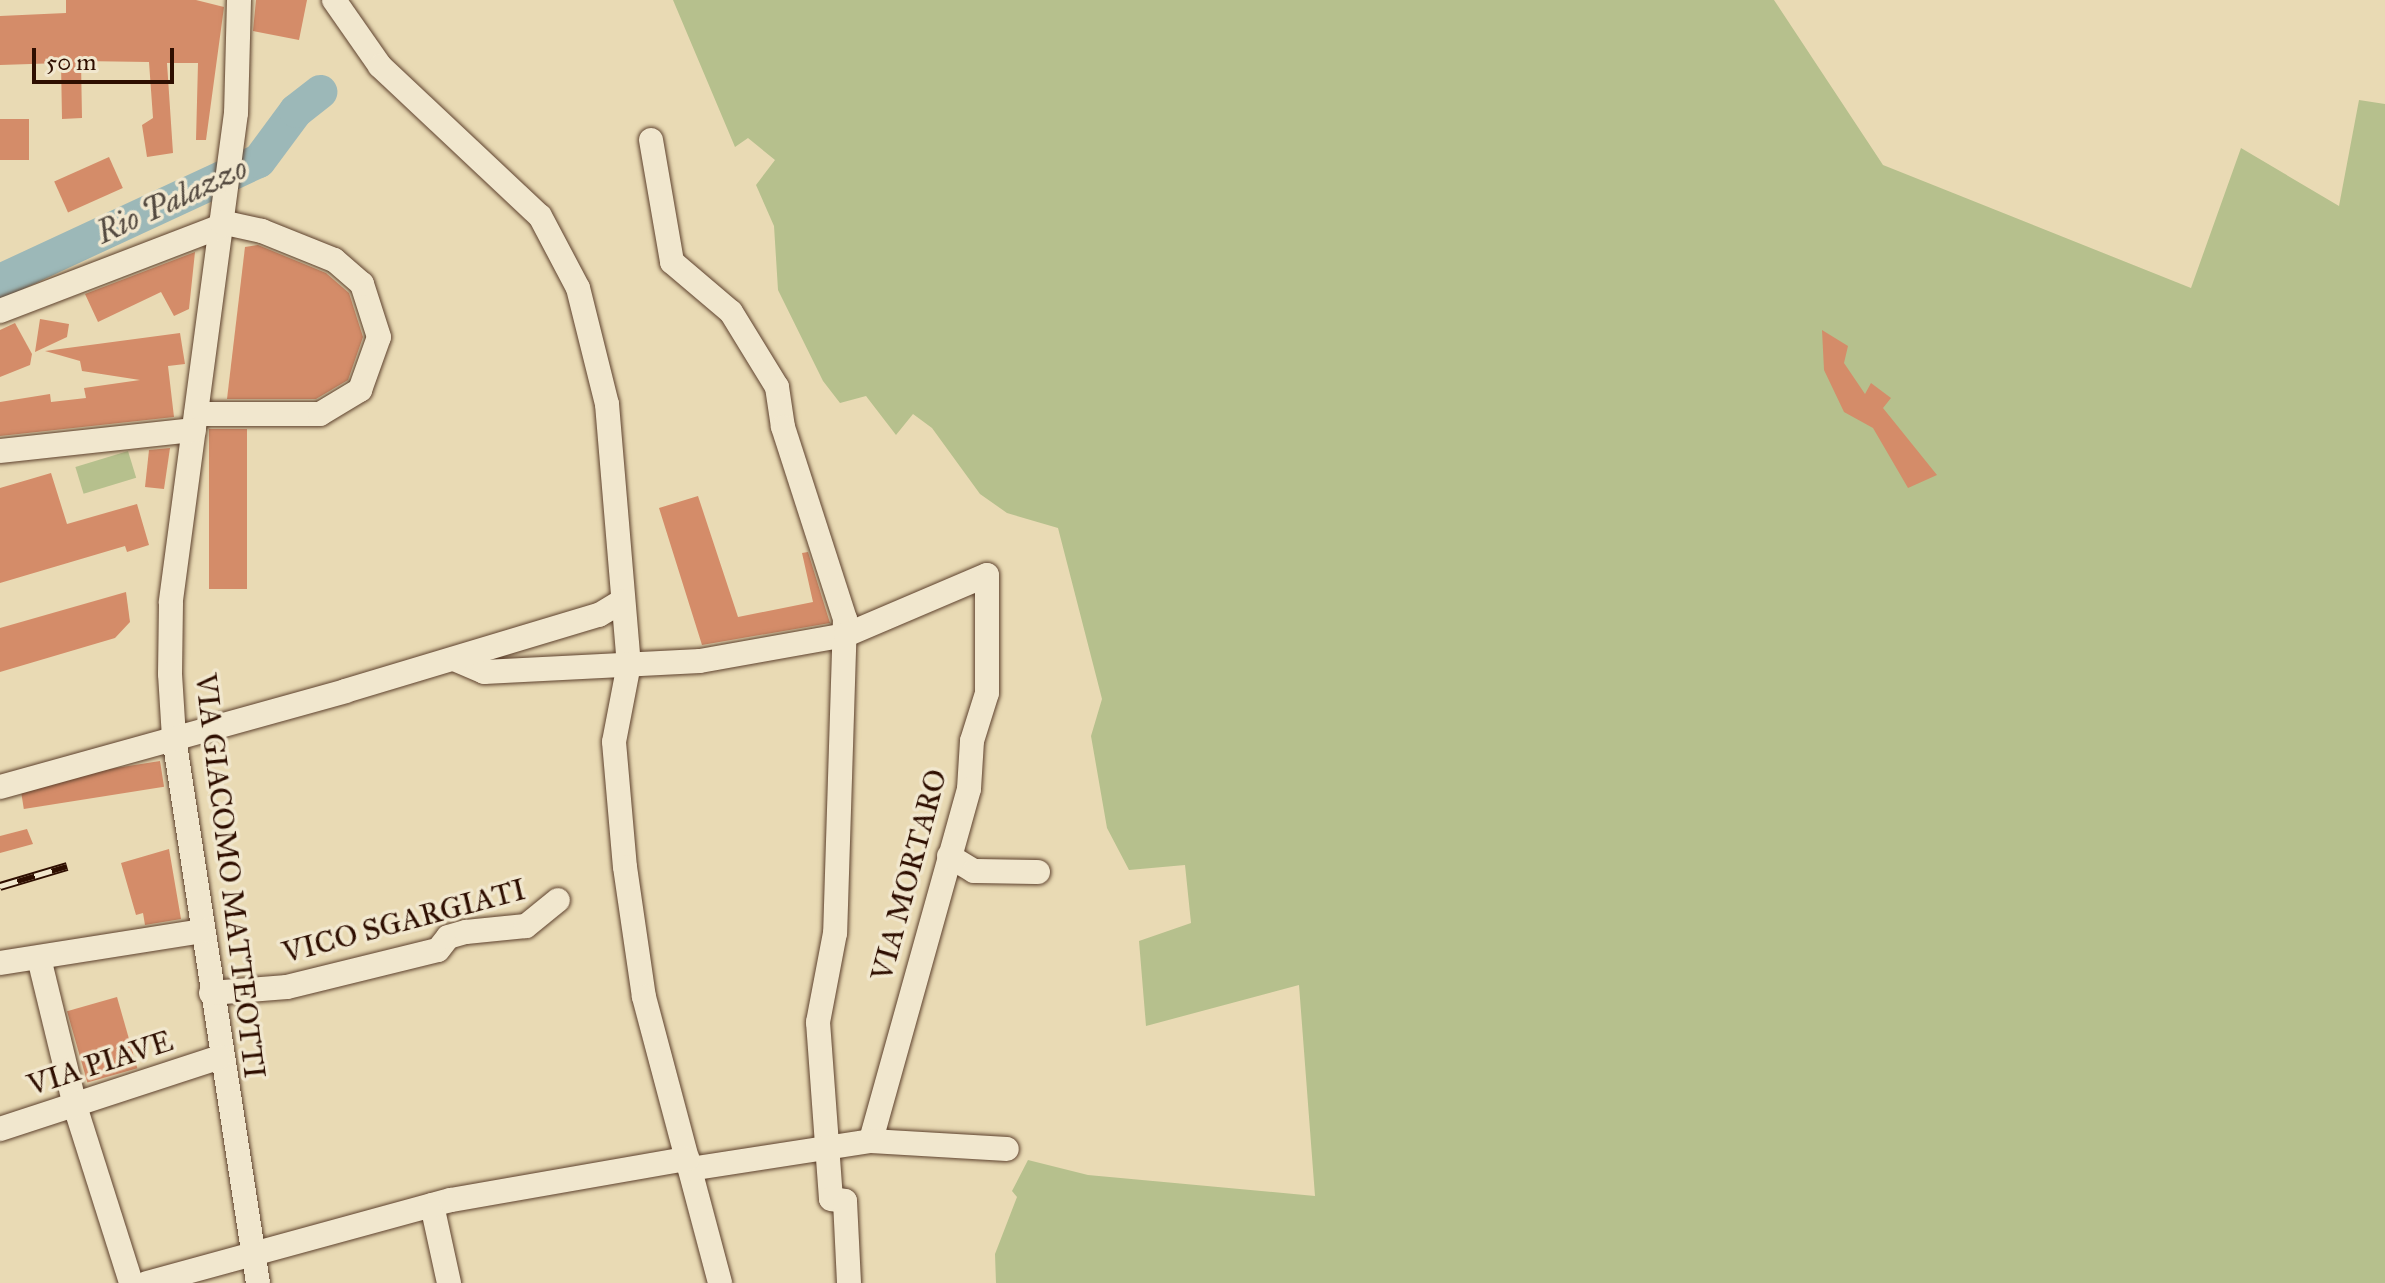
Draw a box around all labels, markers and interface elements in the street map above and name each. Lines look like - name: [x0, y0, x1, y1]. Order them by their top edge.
- scale bar: [36, 32, 178, 82]
- text: 50 m: [46, 47, 96, 77]
- water label: Rio Palazzo: [90, 149, 254, 253]
- street label: VIA GIACOMO MATTEOTTI: [187, 671, 273, 1081]
- street label: VIA MORTARO: [863, 765, 955, 985]
- street label: VICO SGARGIATI: [278, 871, 530, 971]
- street label: VIA PIAVE: [23, 1023, 177, 1103]

